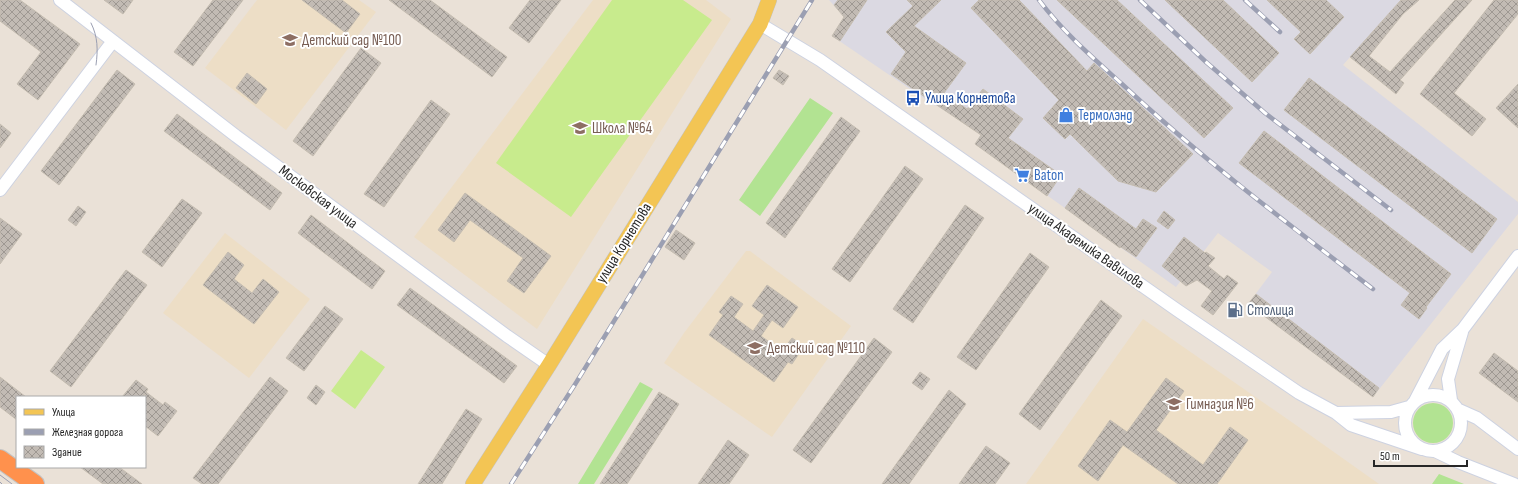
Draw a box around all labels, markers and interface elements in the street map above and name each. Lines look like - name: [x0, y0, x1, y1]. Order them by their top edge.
- school or university icon: Детский сад №100: [281, 31, 299, 49]
- place label: Детский сад №100: [302, 31, 402, 50]
- bus stop icon: Улица Корнетова: [904, 89, 922, 107]
- place label: Улица Корнетова: [925, 89, 1016, 108]
- shop icon: Термолэнд: [1057, 106, 1075, 124]
- place label: Термолэнд: [1078, 106, 1133, 125]
- school or university icon: Школа №64: [571, 119, 589, 137]
- place label: Школа №64: [592, 119, 652, 138]
- street label: Московская улица: [275, 161, 361, 233]
- supermarket icon: Baton: [1013, 166, 1031, 184]
- place label: Baton: [1034, 166, 1064, 185]
- street label: улица Корнетова: [592, 199, 656, 287]
- street label: улица Академика Вавилова: [1024, 199, 1148, 293]
- fuel station icon: Столица: [1226, 301, 1244, 319]
- place label: Столица: [1247, 301, 1294, 320]
- school or university icon: Детский сад №110: [746, 339, 764, 357]
- place label: Детский сад №110: [767, 339, 865, 358]
- school or university icon: Гимназия №6: [1165, 395, 1183, 413]
- place label: Гимназия №6: [1186, 395, 1254, 414]
- legend: [16, 396, 146, 468]
- text: Улица: [52, 405, 76, 420]
- text: Железная дорога: [52, 425, 124, 440]
- scale bar: [1374, 442, 1467, 468]
- text: Здание: [52, 445, 82, 460]
- text: 50 m: [1380, 449, 1400, 464]

